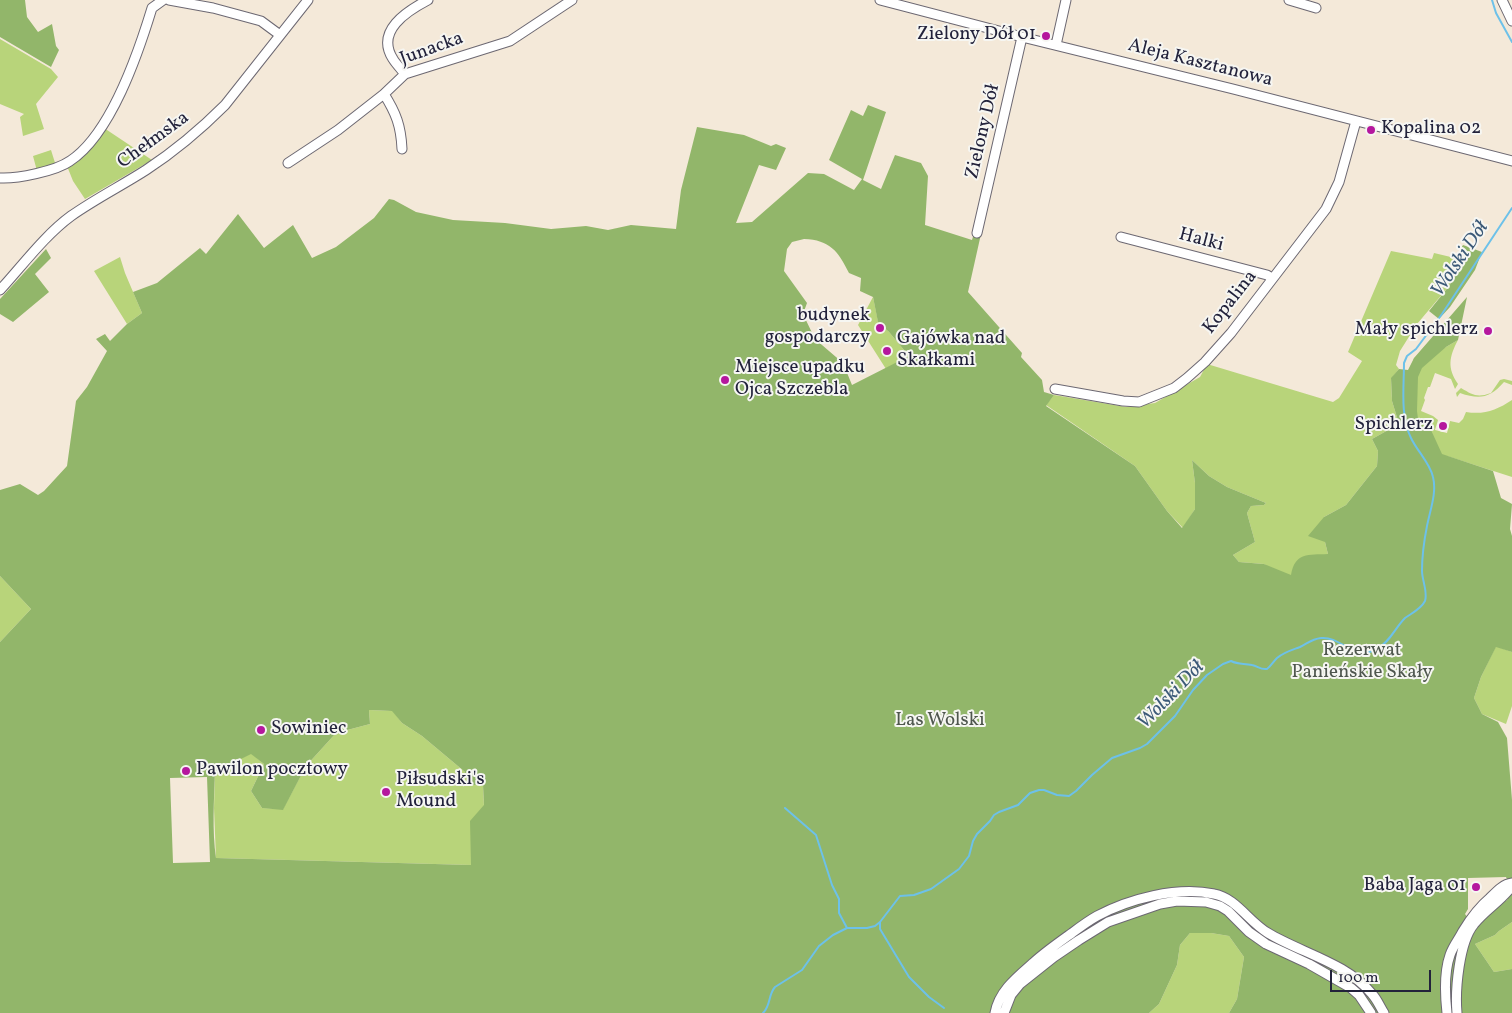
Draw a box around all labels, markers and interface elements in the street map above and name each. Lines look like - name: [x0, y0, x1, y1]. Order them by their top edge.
- place label: Zielony Dół 01: [917, 25, 1036, 47]
- street label: Junacka: [397, 28, 467, 72]
- marker: Zielony Dół 01: [1040, 30, 1052, 42]
- street label: Aleja Kasztanowa: [1125, 35, 1275, 93]
- street label: Zielony Dół: [962, 82, 1006, 182]
- street label: Chełmska: [114, 107, 194, 175]
- place label: Kopalina 02: [1381, 119, 1481, 141]
- marker: Kopalina 02: [1365, 124, 1377, 136]
- water label: Wolski Dół: [1427, 218, 1495, 302]
- street label: Halki: [1176, 224, 1226, 258]
- street label: Kopalina: [1199, 267, 1263, 339]
- place label: budynek gospodarczy: [765, 306, 870, 350]
- place label: Mały spichlerz: [1355, 320, 1478, 342]
- marker: budynek gospodarczy: [874, 322, 886, 334]
- marker: Mały spichlerz: [1482, 325, 1494, 337]
- place label: Gajówka nad Skałkami: [897, 329, 1005, 373]
- marker: Gajówka nad Skałkami: [881, 345, 893, 357]
- place label: Miejsce upadku Ojca Szczebla: [735, 358, 865, 402]
- marker: Miejsce upadku Ojca Szczebla: [719, 374, 731, 386]
- place label: Spichlerz: [1354, 415, 1433, 437]
- marker: Spichlerz: [1437, 420, 1449, 432]
- park label: Rezerwat Panieńskie Skały: [1291, 641, 1433, 685]
- water label: Wolski Dół: [1133, 657, 1211, 735]
- park label: Las Wolski: [895, 711, 985, 733]
- place label: Sowiniec: [271, 719, 346, 741]
- marker: Sowiniec: [255, 724, 267, 736]
- place label: Pawilon pocztowy: [196, 760, 348, 782]
- marker: Pawilon pocztowy: [180, 765, 192, 777]
- place label: Piłsudski's Mound: [396, 770, 485, 814]
- marker: Piłsudski's Mound: [380, 786, 392, 798]
- place label: Baba Jaga 01: [1364, 876, 1466, 898]
- marker: Baba Jaga 01: [1470, 881, 1482, 893]
- scale bar: [1332, 960, 1433, 992]
- text: 100 m: [1338, 968, 1378, 989]

